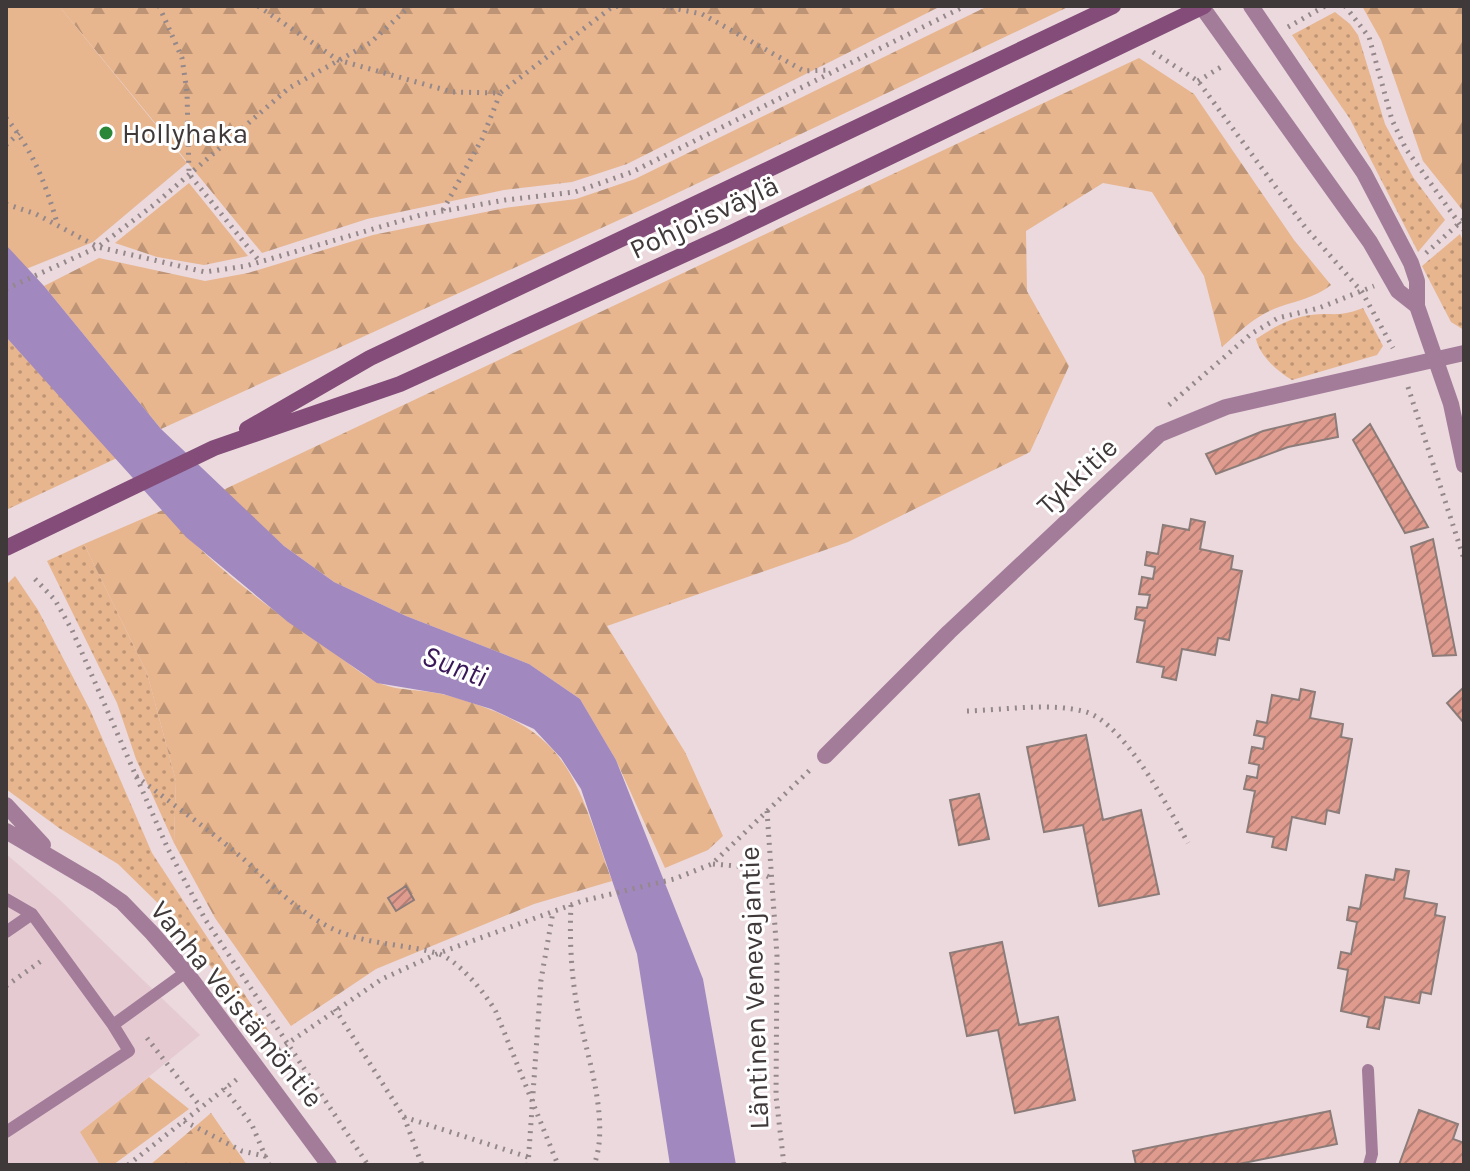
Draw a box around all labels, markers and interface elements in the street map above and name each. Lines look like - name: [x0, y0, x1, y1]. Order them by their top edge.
- place label: Hollyhaka: [122, 117, 248, 150]
- marker: Hollyhaka: [97, 124, 115, 142]
- street label: Pohjoisväylä: [624, 168, 784, 266]
- street label: Tykkitie: [1030, 430, 1124, 522]
- water label: Sunti: [417, 637, 493, 695]
- street label: Läntinen Venevajantie: [733, 846, 775, 1130]
- street label: Vanha Veistämöntie: [144, 894, 330, 1114]

